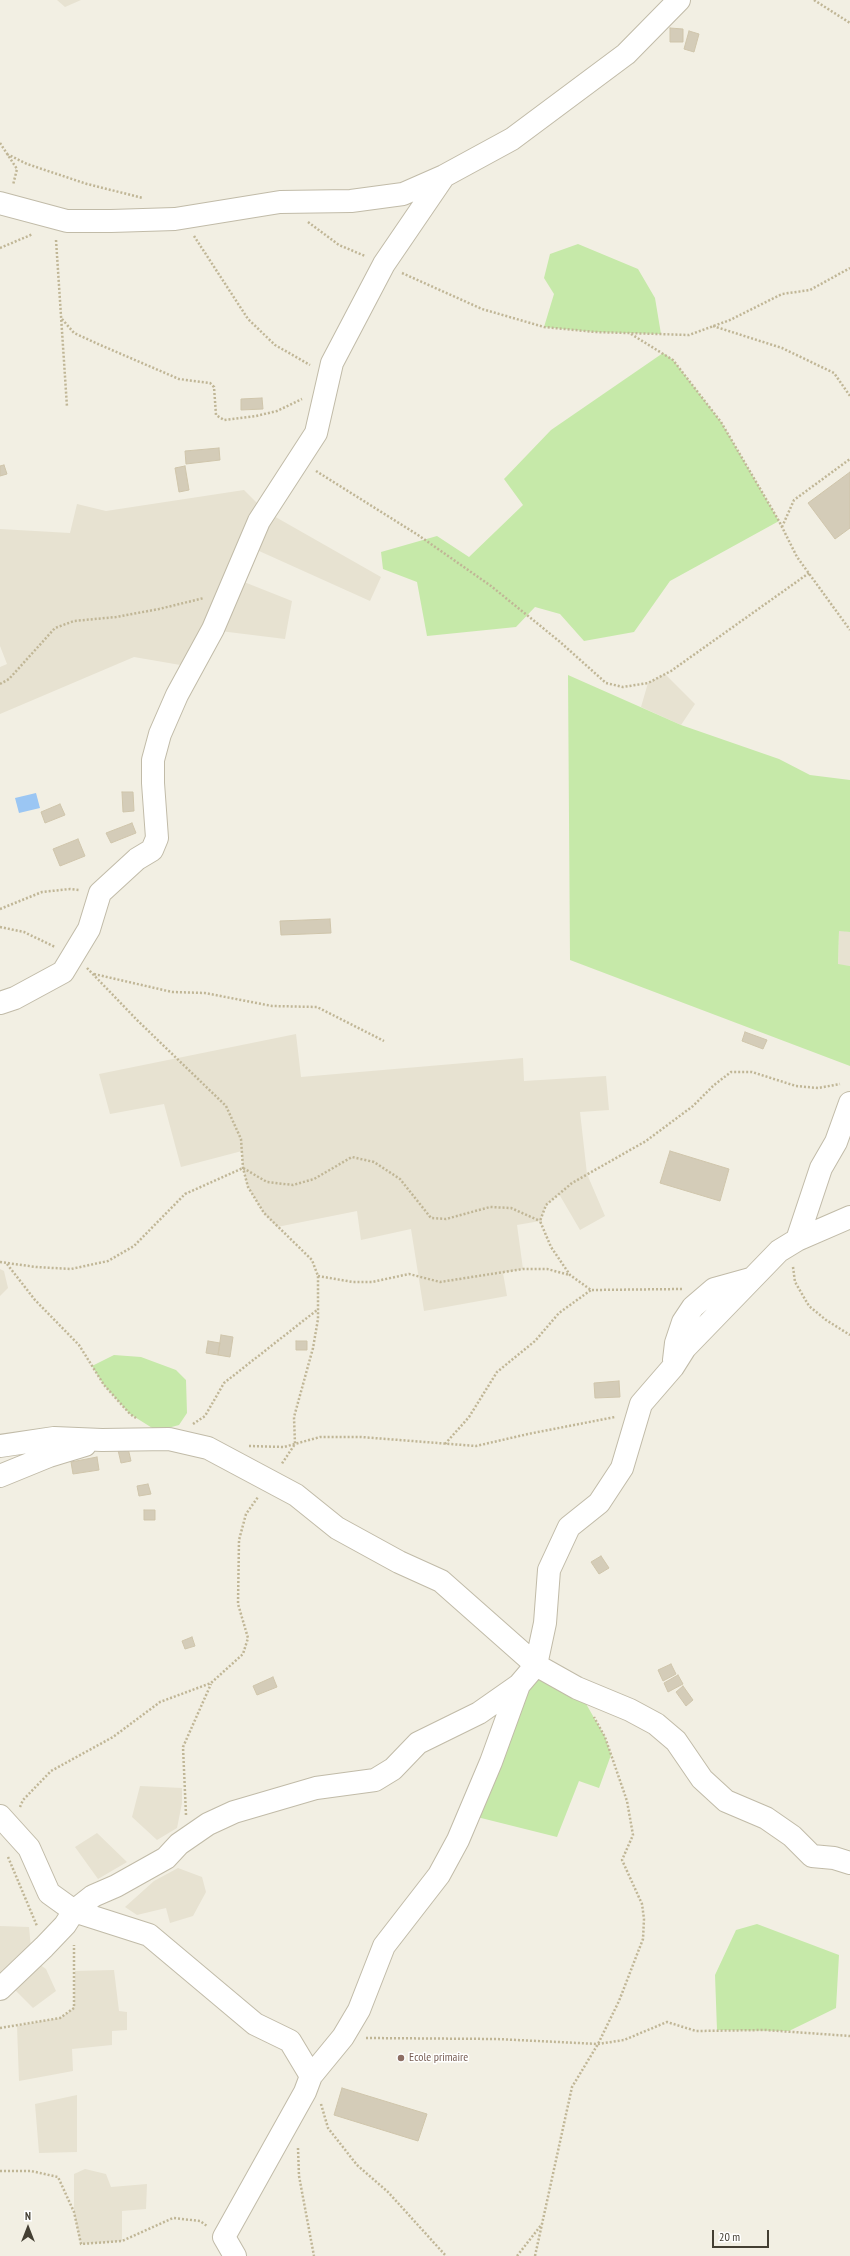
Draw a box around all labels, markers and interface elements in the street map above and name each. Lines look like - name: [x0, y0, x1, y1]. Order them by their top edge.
- place label: Ecole primaire: [409, 2051, 468, 2065]
- marker: Ecole primaire: [396, 2053, 406, 2063]
- north arrow: [8, 2208, 48, 2248]
- text: N: [25, 2209, 31, 2223]
- scale bar: [714, 2222, 771, 2248]
- text: 20 m: [719, 2229, 740, 2244]

